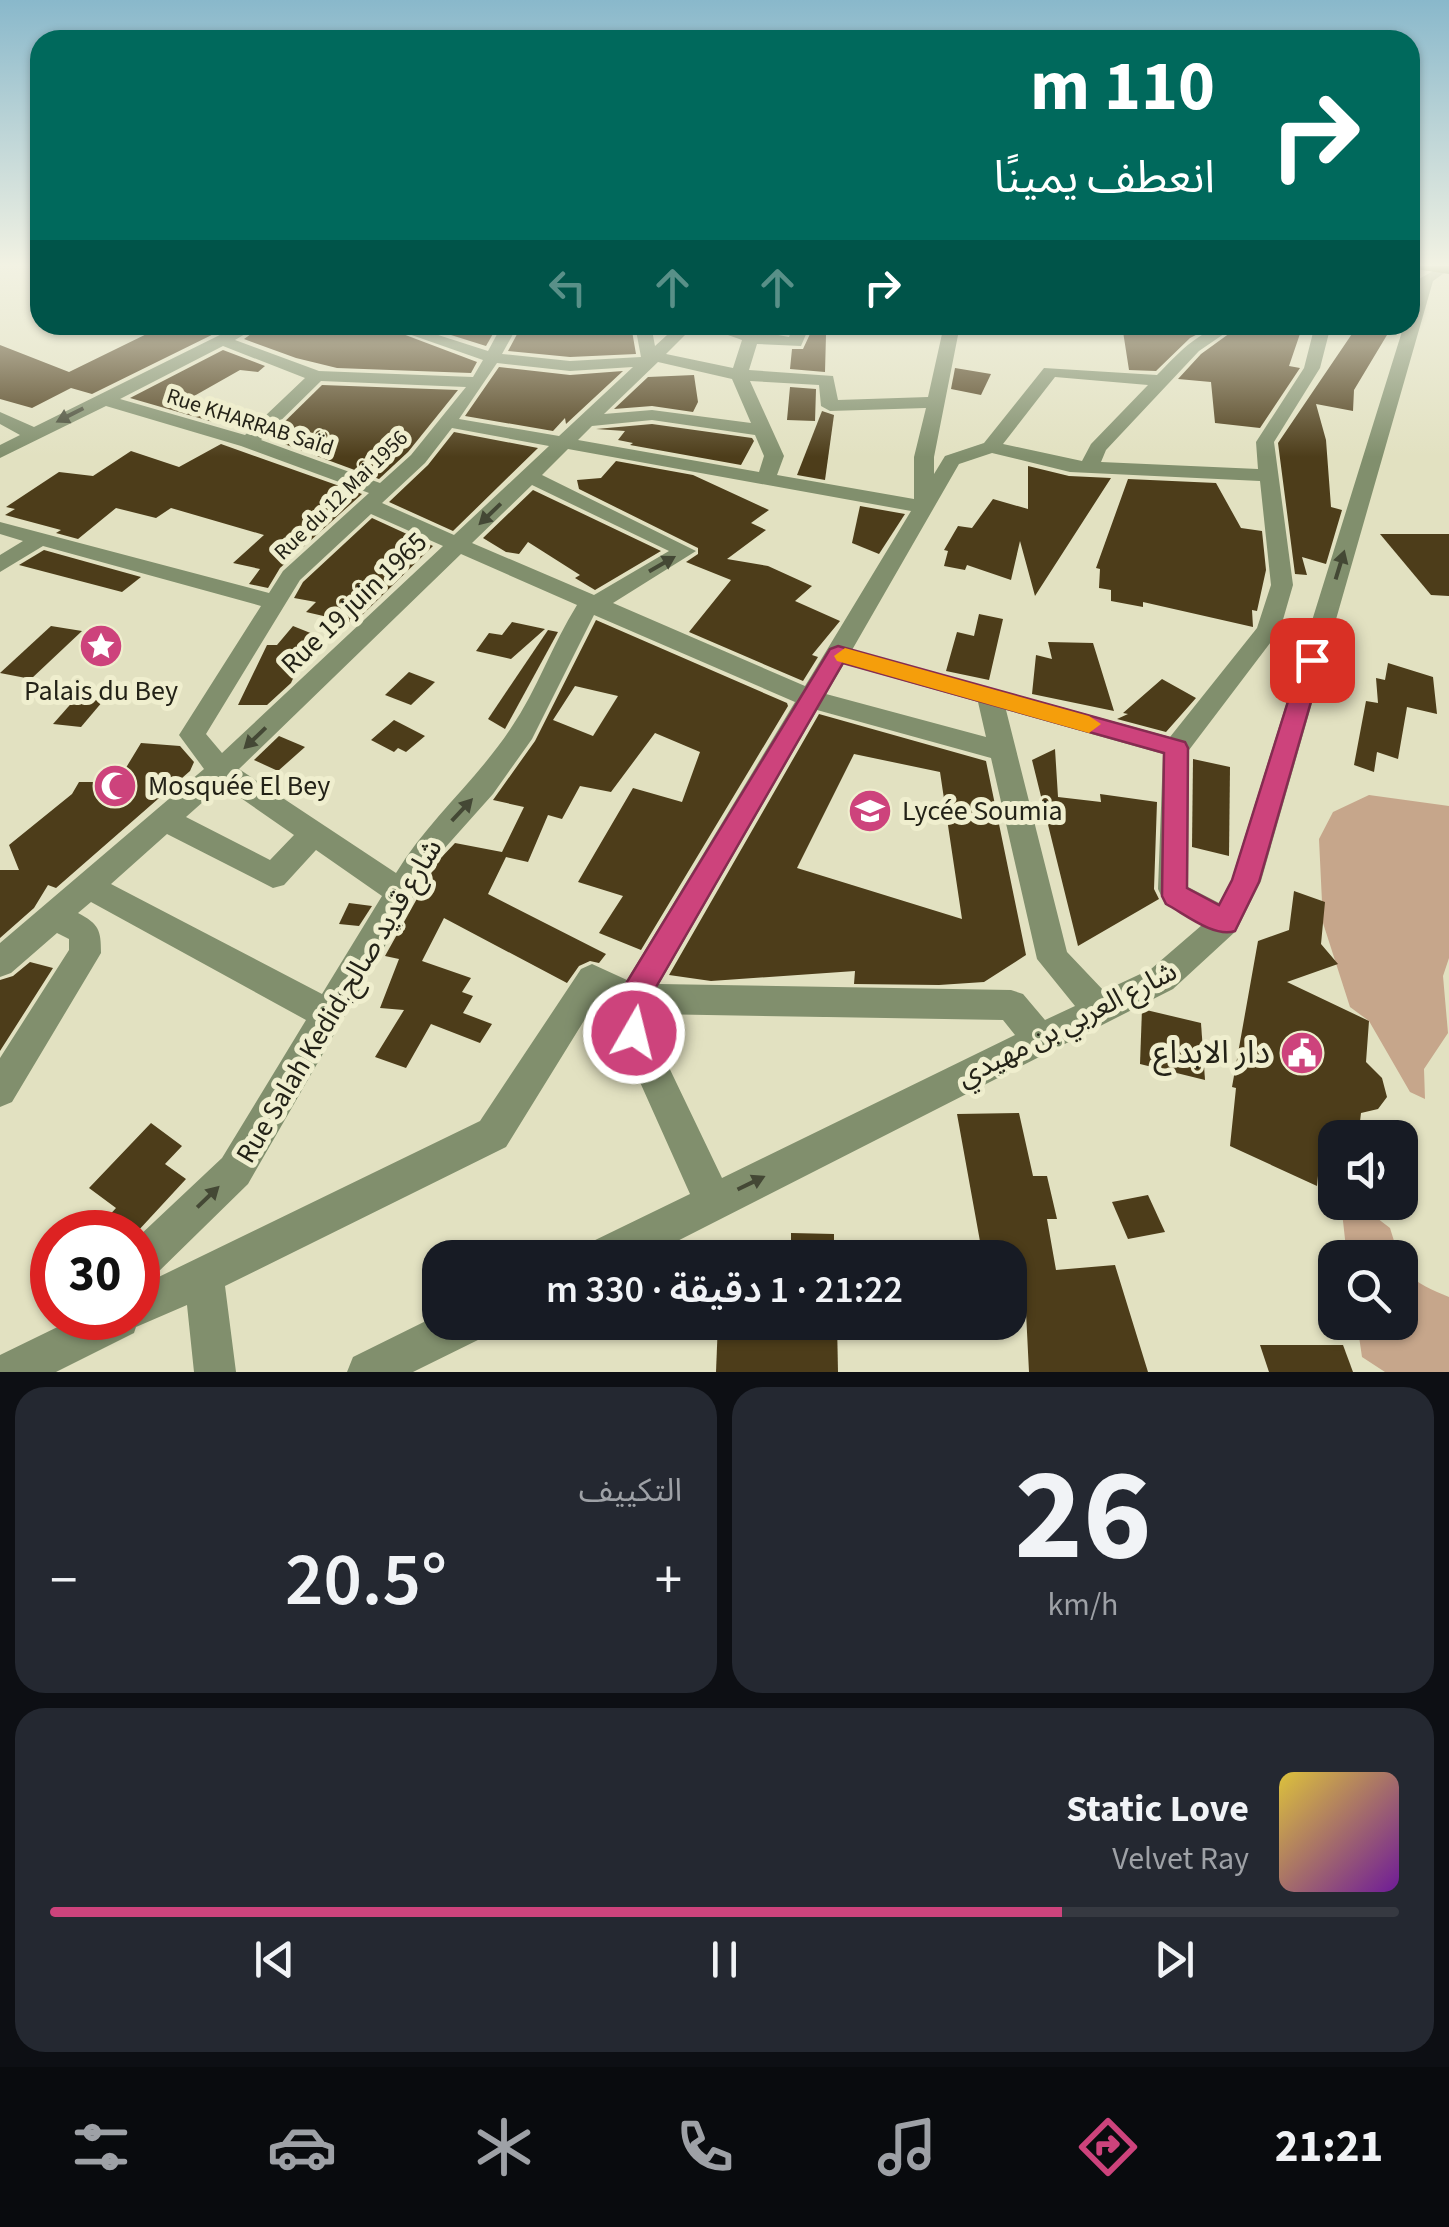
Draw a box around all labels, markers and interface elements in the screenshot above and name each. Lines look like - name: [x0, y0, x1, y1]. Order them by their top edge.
- text: 110 m: [1030, 37, 1215, 137]
- icon: right: [1250, 70, 1380, 200]
- text: انعطف يمينًا: [994, 146, 1215, 210]
- icon: left: [540, 260, 595, 315]
- icon: ahead: [645, 260, 700, 315]
- icon: ahead: [750, 260, 805, 315]
- icon: right: [855, 260, 910, 315]
- street label: Rue KHARRAB SaÏd: [162, 380, 338, 464]
- one-way arrow: [56, 406, 85, 423]
- street label: Rue du 12 Mai 1956: [267, 423, 415, 567]
- one-way arrow: [479, 502, 503, 525]
- street label: Rue 19 juin 1965: [272, 523, 436, 683]
- one-way arrow: [1333, 550, 1348, 580]
- one-way arrow: [647, 556, 676, 573]
- pin: [1270, 618, 1355, 703]
- place icon: Palais du Bey: [78, 623, 124, 669]
- icon: arrive: [1285, 633, 1340, 688]
- place label: Palais du Bey: [24, 671, 178, 711]
- one-way arrow: [244, 726, 268, 749]
- mosque icon: Mosquée El Bey: [92, 763, 138, 809]
- place label: Mosquée El Bey: [148, 766, 330, 806]
- school or university icon: Lycée Soumia: [847, 788, 893, 834]
- place label: Lycée Soumia: [902, 791, 1063, 831]
- one-way arrow: [450, 798, 473, 822]
- street label: Rue Salah Kedid;شارع قديد صالح: [226, 831, 452, 1171]
- street label: شارع العربي بن مهيدي: [950, 951, 1184, 1097]
- position arrow: [582, 981, 686, 1085]
- place label: دار الابداع: [1153, 1030, 1270, 1076]
- public building icon: دار الابداع: [1279, 1030, 1325, 1076]
- map controls: [1318, 1120, 1418, 1340]
- button: sound: [1318, 1120, 1418, 1220]
- one-way arrow: [737, 1175, 766, 1192]
- one-way arrow: [196, 1186, 220, 1209]
- speed limit sign: 30: [30, 1210, 160, 1340]
- button: search: [1318, 1240, 1418, 1340]
- text: 21:22 · 1 دقيقة · 330 m: [546, 1263, 903, 1317]
- text: 26: [1014, 1424, 1152, 1609]
- text: التكييف: [579, 1468, 682, 1514]
- text: 20.5°: [285, 1527, 447, 1634]
- text: −: [50, 1542, 77, 1620]
- text: +: [655, 1542, 682, 1620]
- text: km/h: [1048, 1582, 1119, 1628]
- text: Static Love: [1066, 1782, 1249, 1836]
- text: Velvet Ray: [1112, 1836, 1249, 1882]
- icon: previous: [247, 1932, 302, 1987]
- icon: pause: [697, 1932, 752, 1987]
- icon: next: [1147, 1932, 1202, 1987]
- icon: filters: [66, 2112, 136, 2182]
- icon: car: [267, 2112, 337, 2182]
- icon: climate: [469, 2112, 539, 2182]
- icon: phone: [670, 2112, 740, 2182]
- icon: music: [872, 2112, 942, 2182]
- icon: directions: [1073, 2112, 1143, 2182]
- text: 21:21: [1275, 2115, 1383, 2179]

